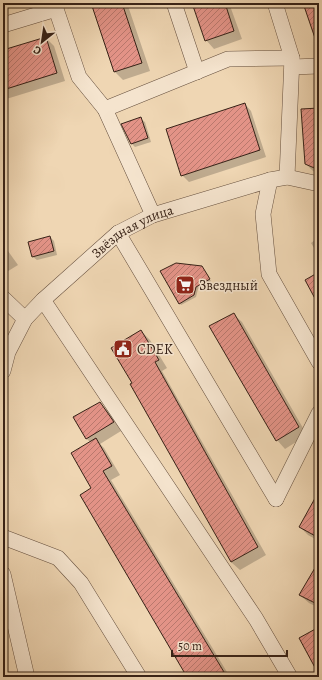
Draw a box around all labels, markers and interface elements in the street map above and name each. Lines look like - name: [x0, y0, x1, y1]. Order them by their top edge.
- north arrow: [22, 22, 62, 62]
- text: С: [30, 42, 44, 58]
- street label: Звёздная улица: [87, 200, 176, 262]
- supermarket icon: Звездный: [174, 274, 196, 296]
- place label: Звездный: [199, 276, 258, 295]
- public building icon: CDEK: [112, 338, 134, 360]
- place label: CDEK: [137, 340, 173, 359]
- scale bar: [172, 632, 287, 658]
- text: 50 m: [178, 638, 202, 654]

